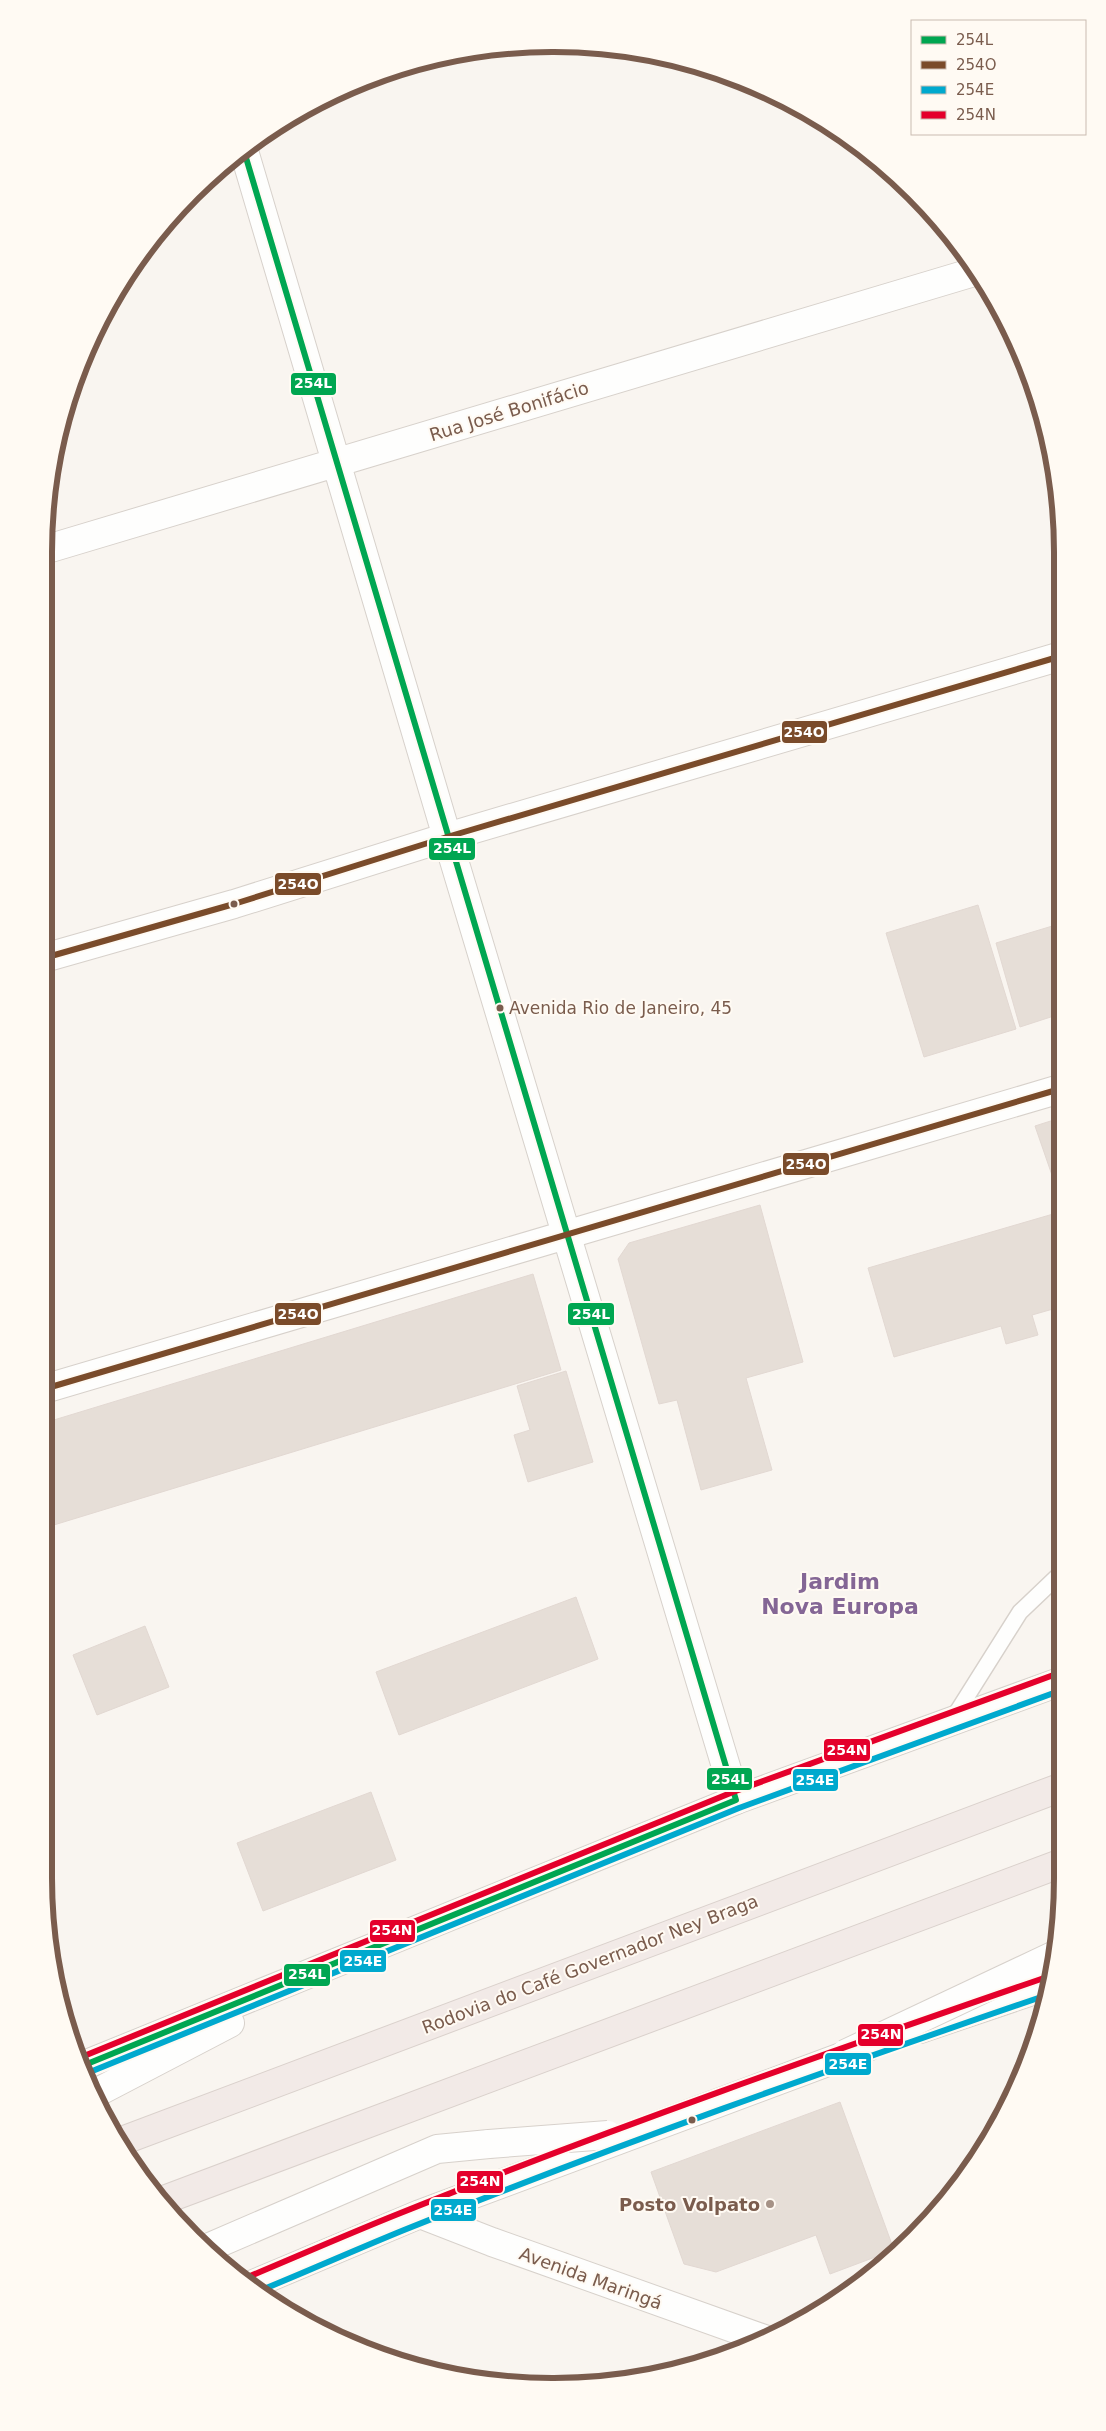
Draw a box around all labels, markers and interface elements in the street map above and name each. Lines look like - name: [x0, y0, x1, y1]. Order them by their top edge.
- legend: [911, 20, 1086, 135]
- text: 254L: [956, 31, 994, 49]
- text: 254O: [956, 56, 996, 74]
- text: 254E: [956, 81, 994, 99]
- text: 254N: [956, 106, 996, 124]
- line badge: 254L: [290, 372, 337, 396]
- text: 254L: [294, 375, 332, 391]
- street label: Rua José Bonifácio: [427, 377, 591, 445]
- line badge: 254O: [781, 720, 828, 744]
- text: 254O: [783, 724, 825, 740]
- line badge: 254L: [428, 837, 476, 861]
- text: 254L: [433, 840, 471, 856]
- line badge: 254O: [274, 872, 322, 896]
- text: 254O: [277, 876, 319, 892]
- unlabelled marker: [229, 899, 239, 909]
- place label: Avenida Rio de Janeiro, 45: [509, 998, 732, 1018]
- marker: Avenida Rio de Janeiro, 45: [495, 1003, 505, 1013]
- line badge: 254O: [782, 1152, 830, 1176]
- text: 254O: [785, 1156, 827, 1172]
- line badge: 254O: [274, 1302, 322, 1326]
- line badge: 254L: [567, 1302, 615, 1326]
- text: 254O: [277, 1306, 319, 1322]
- text: 254L: [572, 1306, 610, 1322]
- district label: Jardim Nova Europa: [761, 1569, 919, 1619]
- line badge: 254N: [823, 1738, 871, 1762]
- text: 254N: [827, 1742, 867, 1758]
- line badge: 254L: [706, 1767, 753, 1791]
- line badge: 254E: [792, 1768, 839, 1792]
- text: 254L: [711, 1771, 749, 1787]
- text: 254E: [796, 1772, 834, 1788]
- street label: Rodovia do Café Governador Ney Braga: [419, 1890, 761, 2038]
- line badge: 254N: [369, 1919, 416, 1943]
- text: 254N: [372, 1922, 412, 1938]
- line badge: 254E: [339, 1949, 387, 1973]
- text: 254E: [344, 1953, 382, 1969]
- line badge: 254L: [283, 1963, 331, 1987]
- text: 254L: [288, 1966, 326, 1982]
- line badge: 254N: [857, 2023, 904, 2047]
- text: 254N: [861, 2026, 901, 2042]
- line badge: 254E: [824, 2052, 872, 2076]
- text: 254E: [829, 2056, 867, 2072]
- unlabelled marker: [687, 2115, 697, 2125]
- line badge: 254N: [456, 2170, 504, 2194]
- text: 254N: [460, 2173, 500, 2189]
- place label: Posto Volpato: [619, 2194, 760, 2215]
- line badge: 254E: [430, 2198, 477, 2222]
- marker: Posto Volpato: [764, 2198, 776, 2210]
- text: 254E: [434, 2202, 472, 2218]
- street label: Avenida Maringá: [517, 2242, 665, 2314]

